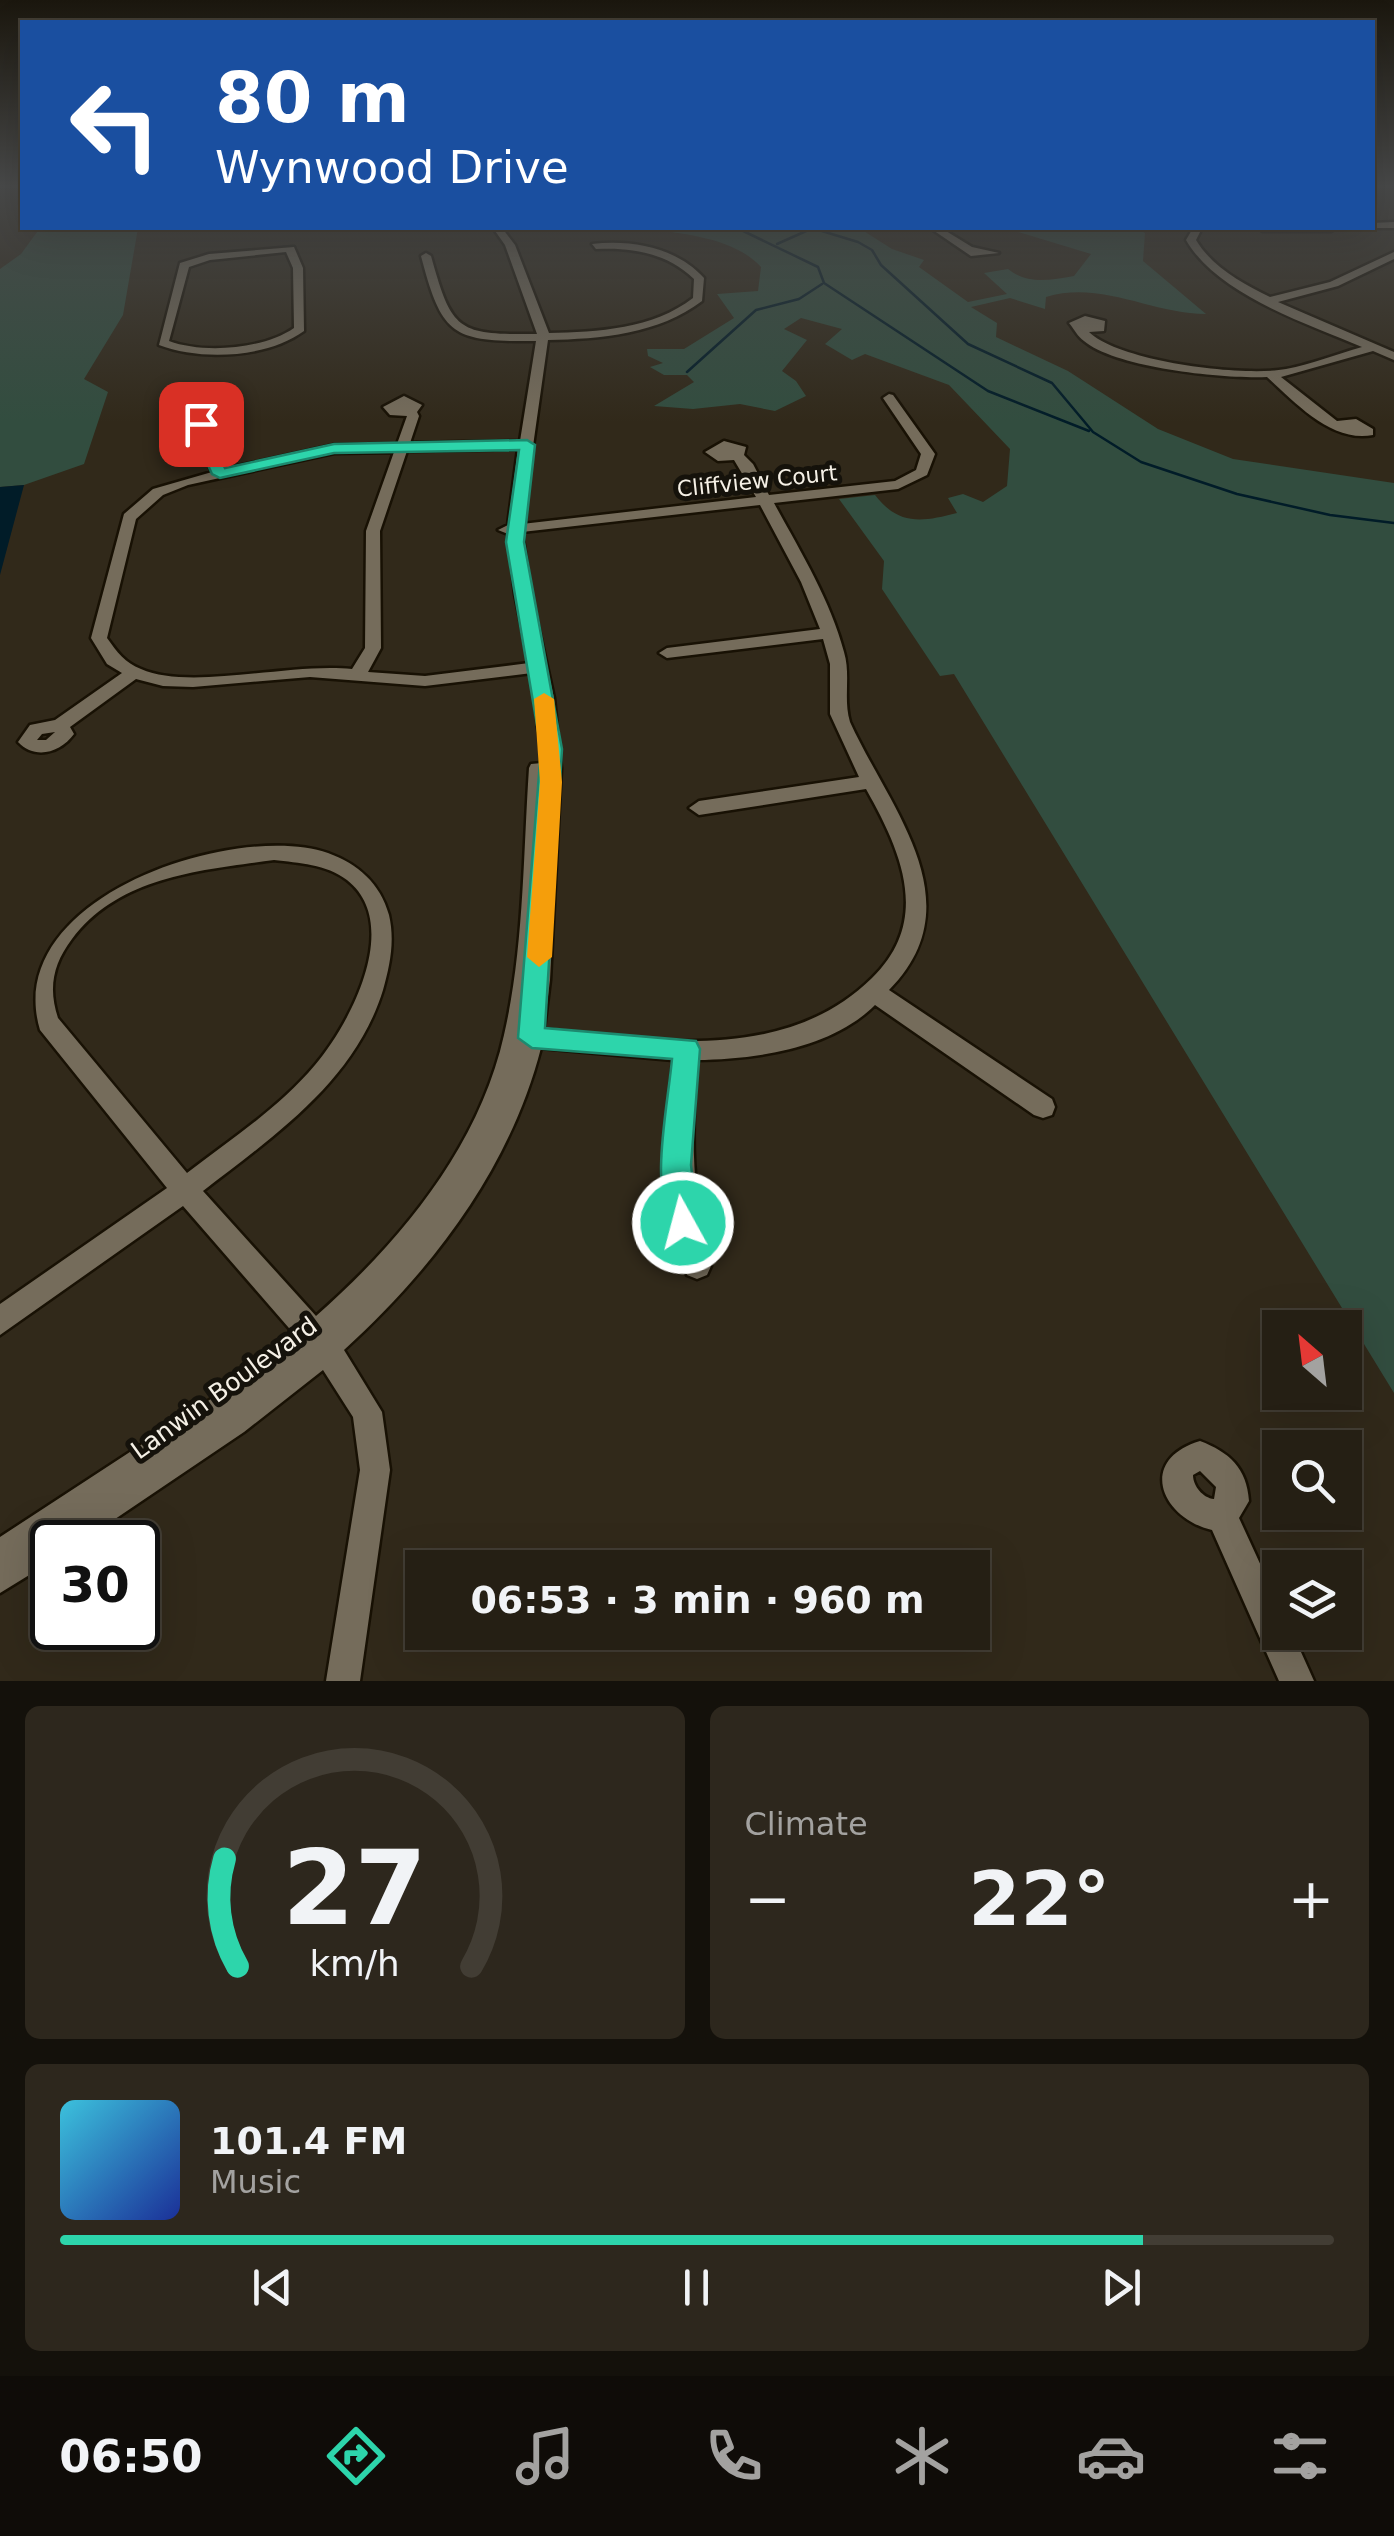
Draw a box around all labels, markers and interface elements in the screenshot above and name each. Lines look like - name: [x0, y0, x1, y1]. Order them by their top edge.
- text: 80 m: [215, 57, 410, 139]
- icon: left: [50, 60, 180, 190]
- text: Wynwood Drive: [215, 141, 569, 194]
- pin: [159, 382, 244, 467]
- icon: arrive: [174, 397, 229, 452]
- street label: Cliffview Court: [676, 460, 839, 502]
- position arrow: [631, 1171, 735, 1275]
- north arrow: [1262, 1310, 1362, 1410]
- map controls: [1262, 1310, 1362, 1650]
- street label: Lanwin Boulevard: [125, 1311, 323, 1465]
- button: search: [1262, 1430, 1362, 1530]
- speed limit sign: 30: [30, 1520, 160, 1650]
- button: layers: [1262, 1550, 1362, 1650]
- text: 06:53 · 3 min · 960 m: [470, 1578, 925, 1622]
- text: Climate: [745, 1805, 868, 1843]
- text: 27: [282, 1827, 427, 1949]
- text: 22°: [968, 1855, 1110, 1943]
- text: −: [745, 1867, 791, 1931]
- text: +: [1288, 1867, 1334, 1931]
- text: km/h: [310, 1943, 400, 1984]
- text: 101.4 FM: [210, 2119, 407, 2163]
- text: Music: [210, 2163, 301, 2201]
- icon: previous: [245, 2260, 300, 2315]
- icon: pause: [669, 2260, 724, 2315]
- icon: next: [1094, 2260, 1149, 2315]
- icon: directions: [321, 2421, 391, 2491]
- icon: music: [510, 2421, 580, 2491]
- icon: phone: [699, 2421, 769, 2491]
- icon: climate: [887, 2421, 957, 2491]
- icon: car: [1076, 2421, 1146, 2491]
- icon: filters: [1265, 2421, 1335, 2491]
- text: 06:50: [59, 2430, 203, 2483]

